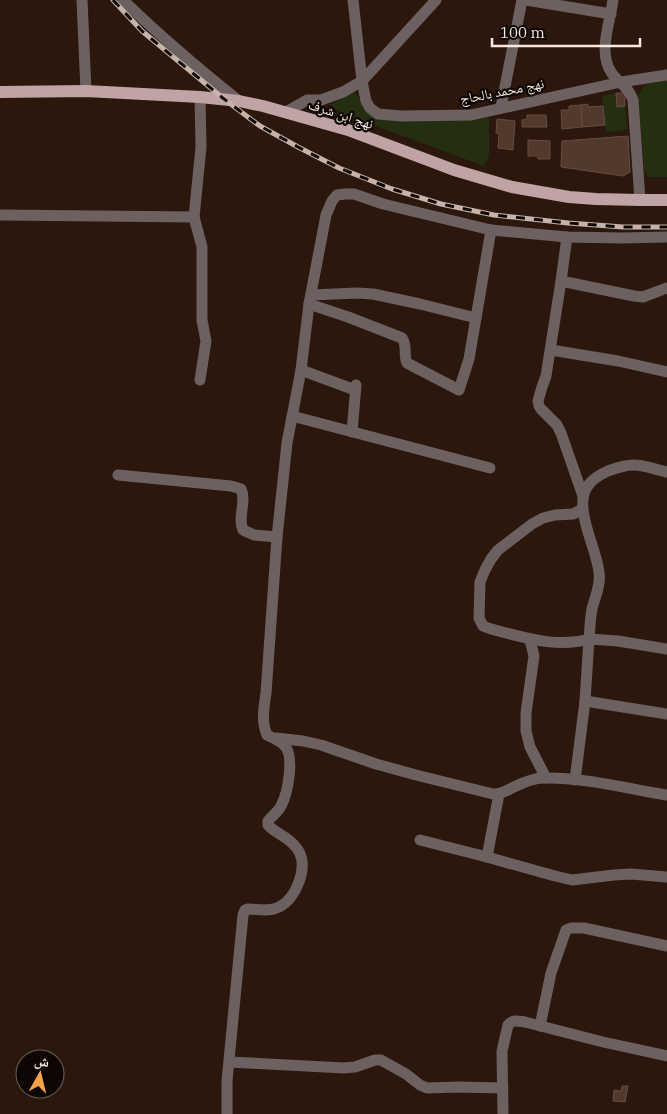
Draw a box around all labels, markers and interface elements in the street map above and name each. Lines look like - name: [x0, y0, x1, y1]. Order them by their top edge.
- scale bar: [492, 15, 640, 47]
- text: 100 m: [500, 23, 545, 42]
- street label: نهج محمد بالحاج: [458, 74, 546, 109]
- street label: نهج ابن شرف: [306, 95, 376, 134]
- north arrow: [15, 1049, 65, 1099]
- text: ش: [33, 1051, 51, 1071]

